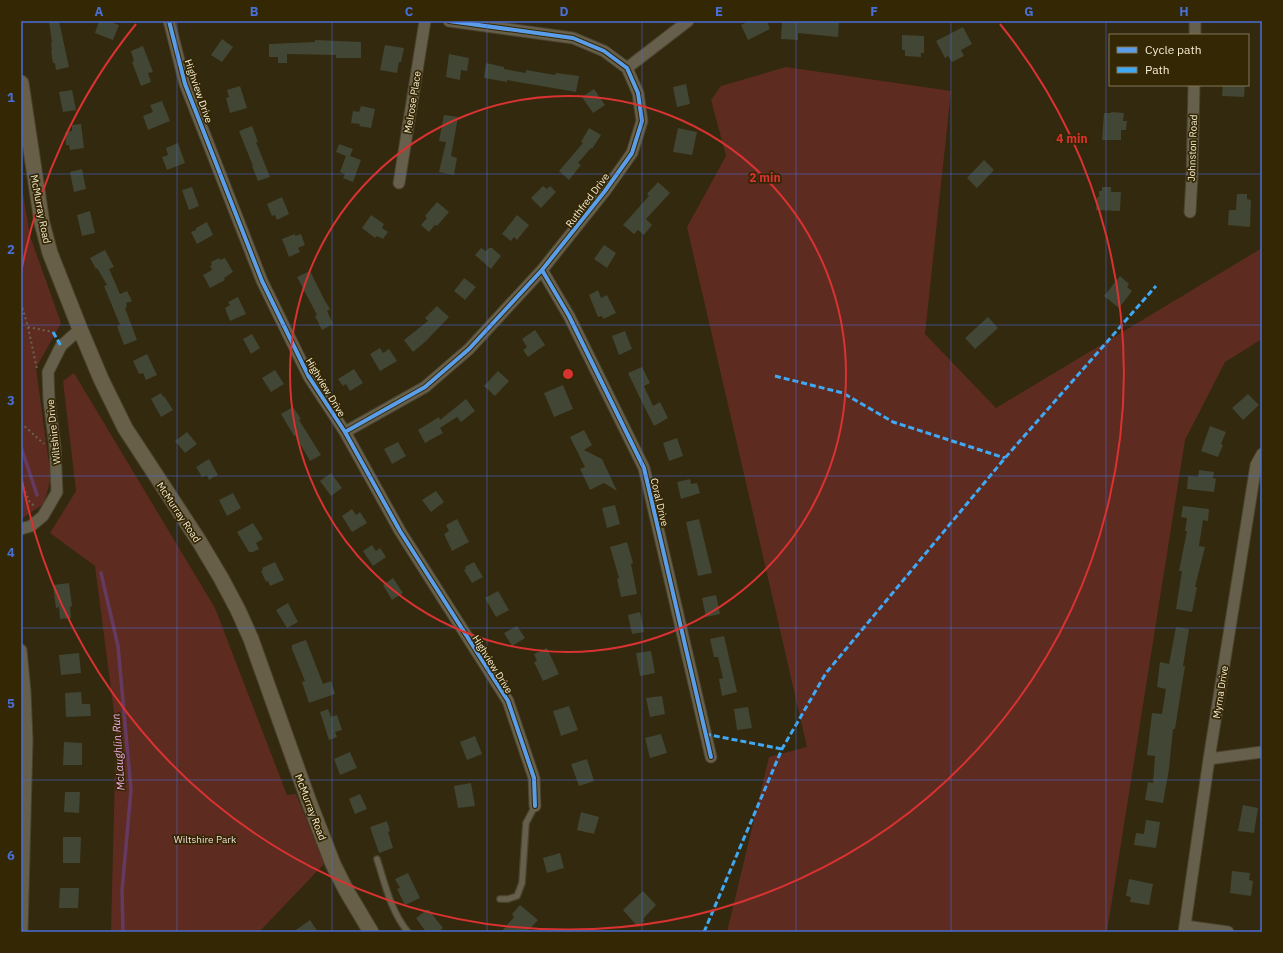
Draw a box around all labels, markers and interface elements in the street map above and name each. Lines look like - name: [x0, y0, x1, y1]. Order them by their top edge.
- text: A: [95, 3, 104, 20]
- text: B: [250, 3, 259, 20]
- text: C: [405, 3, 414, 20]
- text: D: [559, 3, 569, 20]
- text: E: [715, 3, 723, 20]
- text: F: [870, 3, 878, 20]
- text: G: [1024, 3, 1034, 20]
- text: H: [1179, 3, 1189, 20]
- legend: [1109, 34, 1249, 86]
- text: Cycle path: [1145, 42, 1202, 57]
- street label: Highview Drive: [182, 58, 216, 125]
- text: Path: [1145, 62, 1170, 77]
- street label: Melrose Place: [401, 70, 424, 134]
- text: 1: [7, 89, 15, 106]
- street label: Johnston Road: [1185, 114, 1200, 182]
- text: 4 min: [1056, 131, 1088, 146]
- street label: Ruthfred Drive: [563, 170, 612, 230]
- text: 2 min: [749, 170, 781, 185]
- street label: McMurray Road: [27, 174, 54, 245]
- text: 2: [7, 241, 15, 258]
- street label: Highview Drive: [303, 355, 349, 420]
- centre of rings: [561, 367, 575, 381]
- text: 3: [7, 392, 15, 409]
- street label: Wiltshire Drive: [44, 398, 63, 465]
- street label: Coral Drive: [648, 477, 671, 528]
- street label: McMurray Road: [154, 480, 204, 545]
- text: 4: [7, 544, 15, 561]
- street label: Highview Drive: [469, 633, 516, 696]
- street label: Myrna Drive: [1210, 664, 1231, 719]
- text: 5: [7, 695, 15, 712]
- water label: McLaughlin Run: [108, 713, 128, 791]
- street label: McMurray Road: [292, 772, 329, 842]
- park label: Wiltshire Park: [174, 833, 237, 846]
- text: 6: [7, 847, 15, 864]

